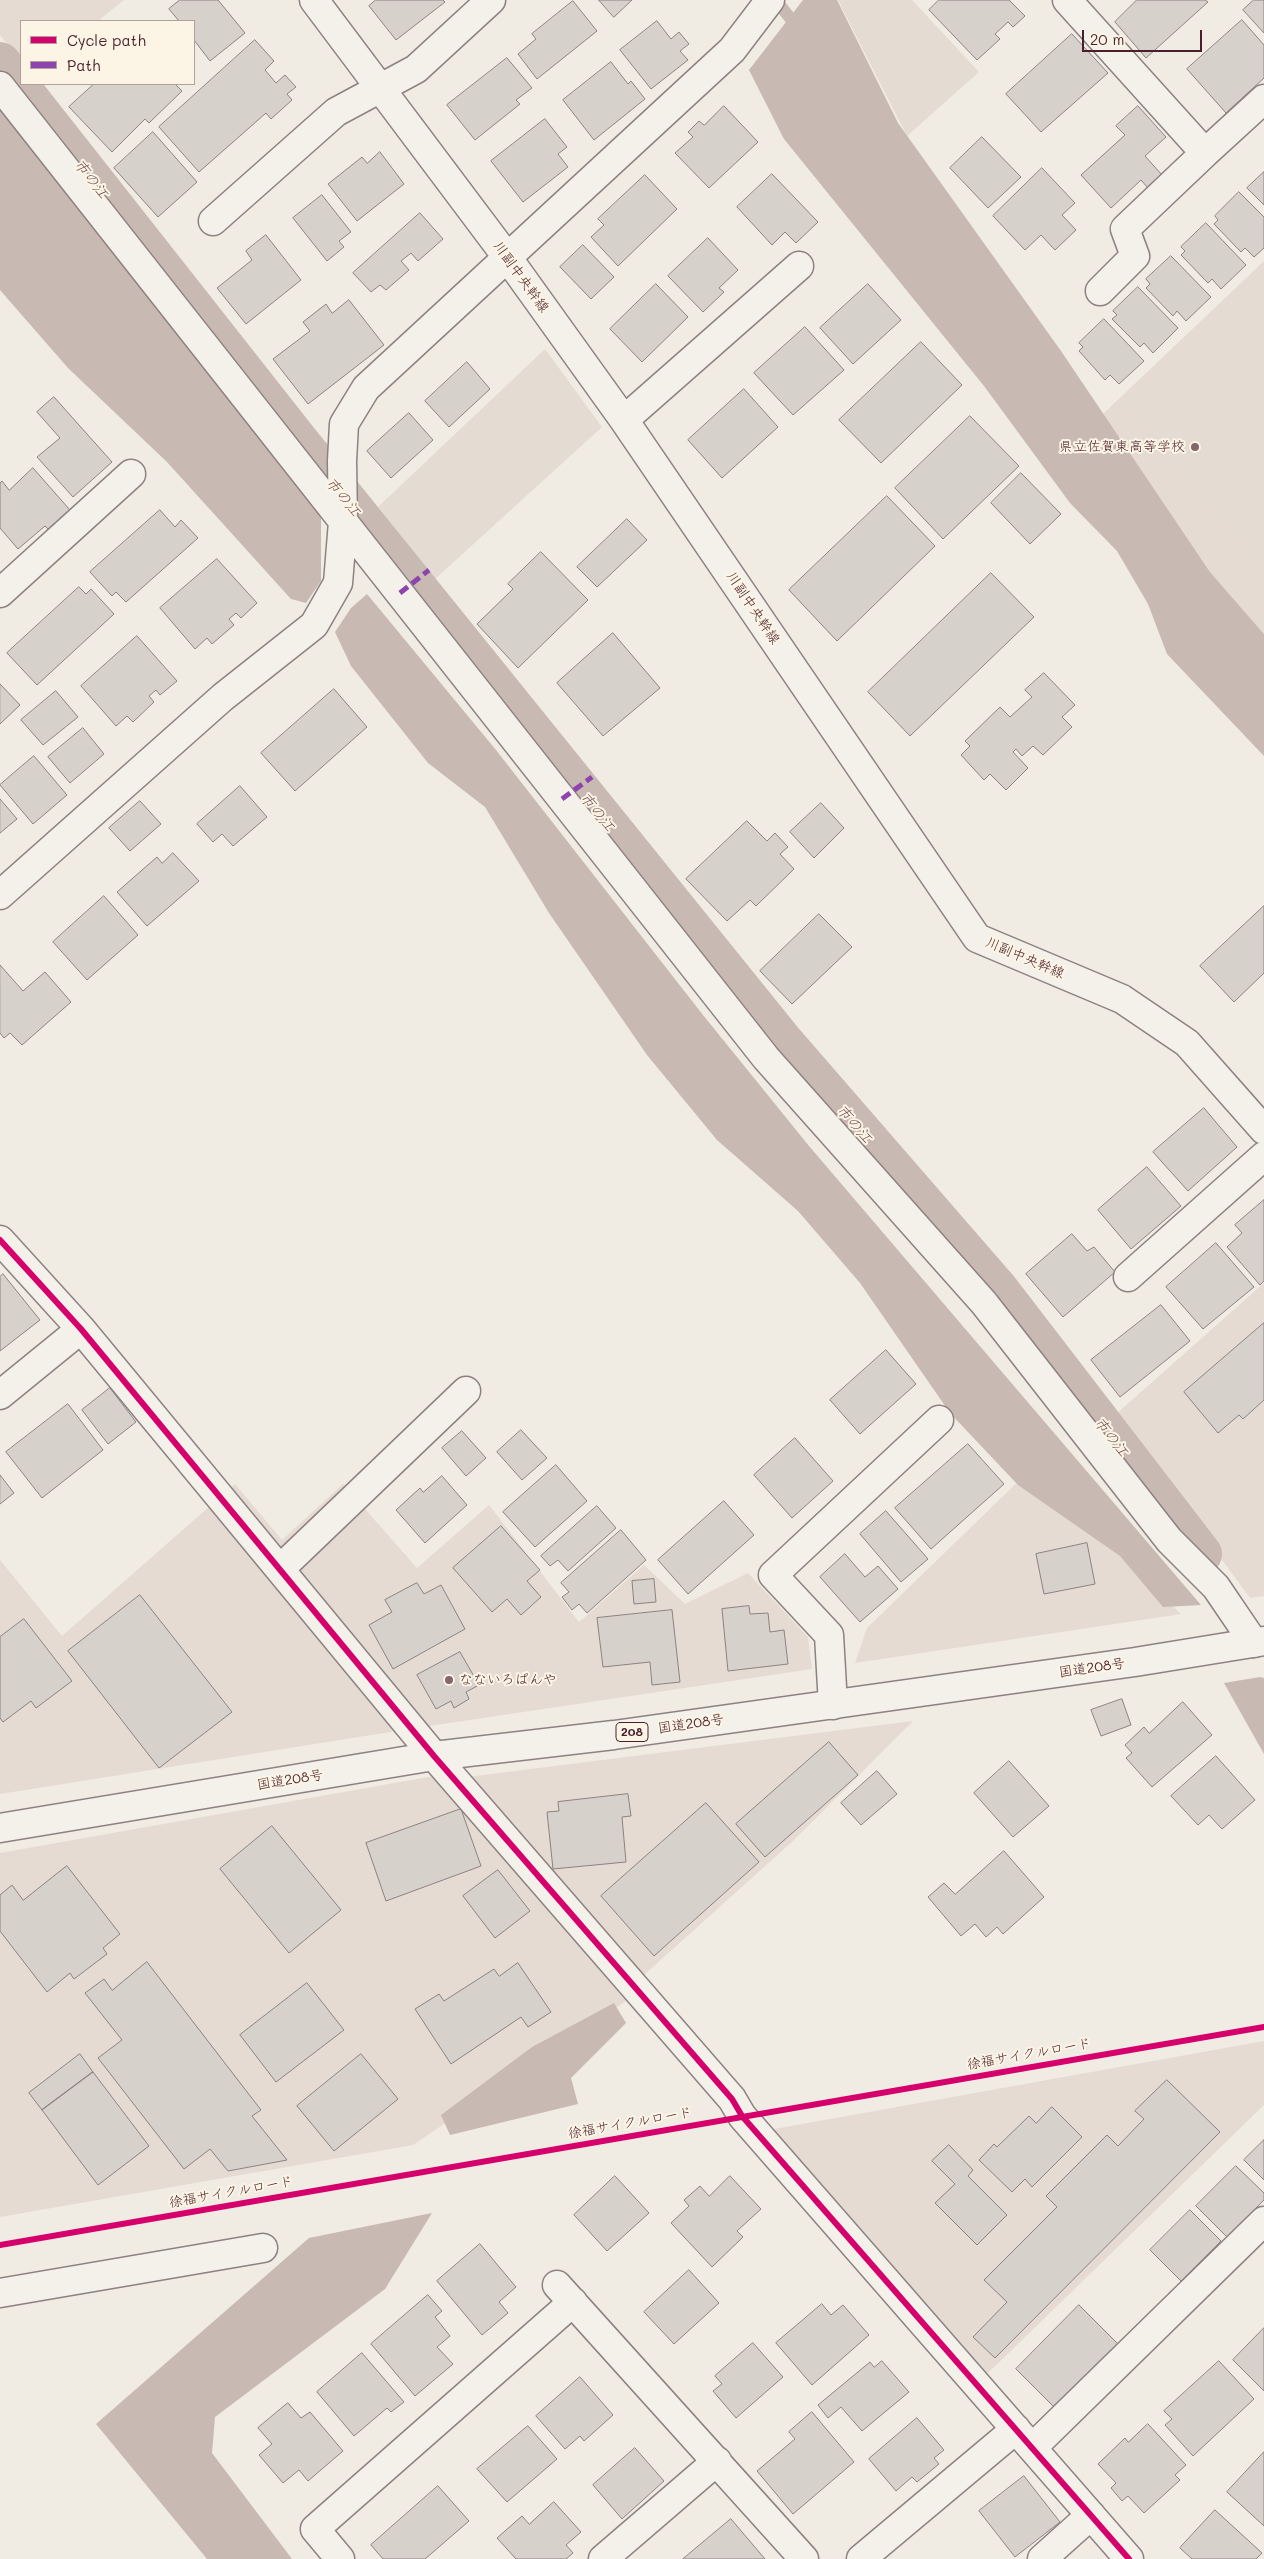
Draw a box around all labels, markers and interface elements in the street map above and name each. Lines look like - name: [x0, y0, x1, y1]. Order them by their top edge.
- legend: [20, 20, 195, 85]
- scale bar: [1084, 20, 1204, 52]
- text: 20 m: [1090, 29, 1124, 49]
- text: Cycle path: [67, 30, 146, 50]
- text: Path: [67, 55, 101, 75]
- water label: 市の江: [70, 156, 112, 202]
- street label: 川副中央幹線: [490, 238, 552, 316]
- place label: 県立佐賀東高等学校: [1059, 439, 1185, 455]
- marker: 県立佐賀東高等学校: [1189, 441, 1201, 453]
- water label: 市の江: [322, 474, 364, 520]
- street label: 川副中央幹線: [723, 568, 783, 648]
- water label: 市の江: [576, 789, 618, 835]
- street label: 川副中央幹線: [983, 934, 1067, 982]
- water label: 市の江: [832, 1101, 876, 1147]
- water label: 市の江: [1090, 1414, 1132, 1460]
- street label: 国道208号: [1058, 1655, 1126, 1681]
- place label: なないろぱんや: [459, 1672, 557, 1688]
- marker: なないろぱんや: [443, 1674, 455, 1686]
- street label: 国道208号: [657, 1711, 725, 1737]
- road number: 208: [616, 1722, 648, 1741]
- street label: 国道208号: [256, 1766, 324, 1794]
- street label: 徐福サイクルロード: [965, 2035, 1093, 2073]
- street label: 徐福サイクルロード: [566, 2104, 694, 2142]
- street label: 徐福サイクルロード: [167, 2173, 295, 2211]

